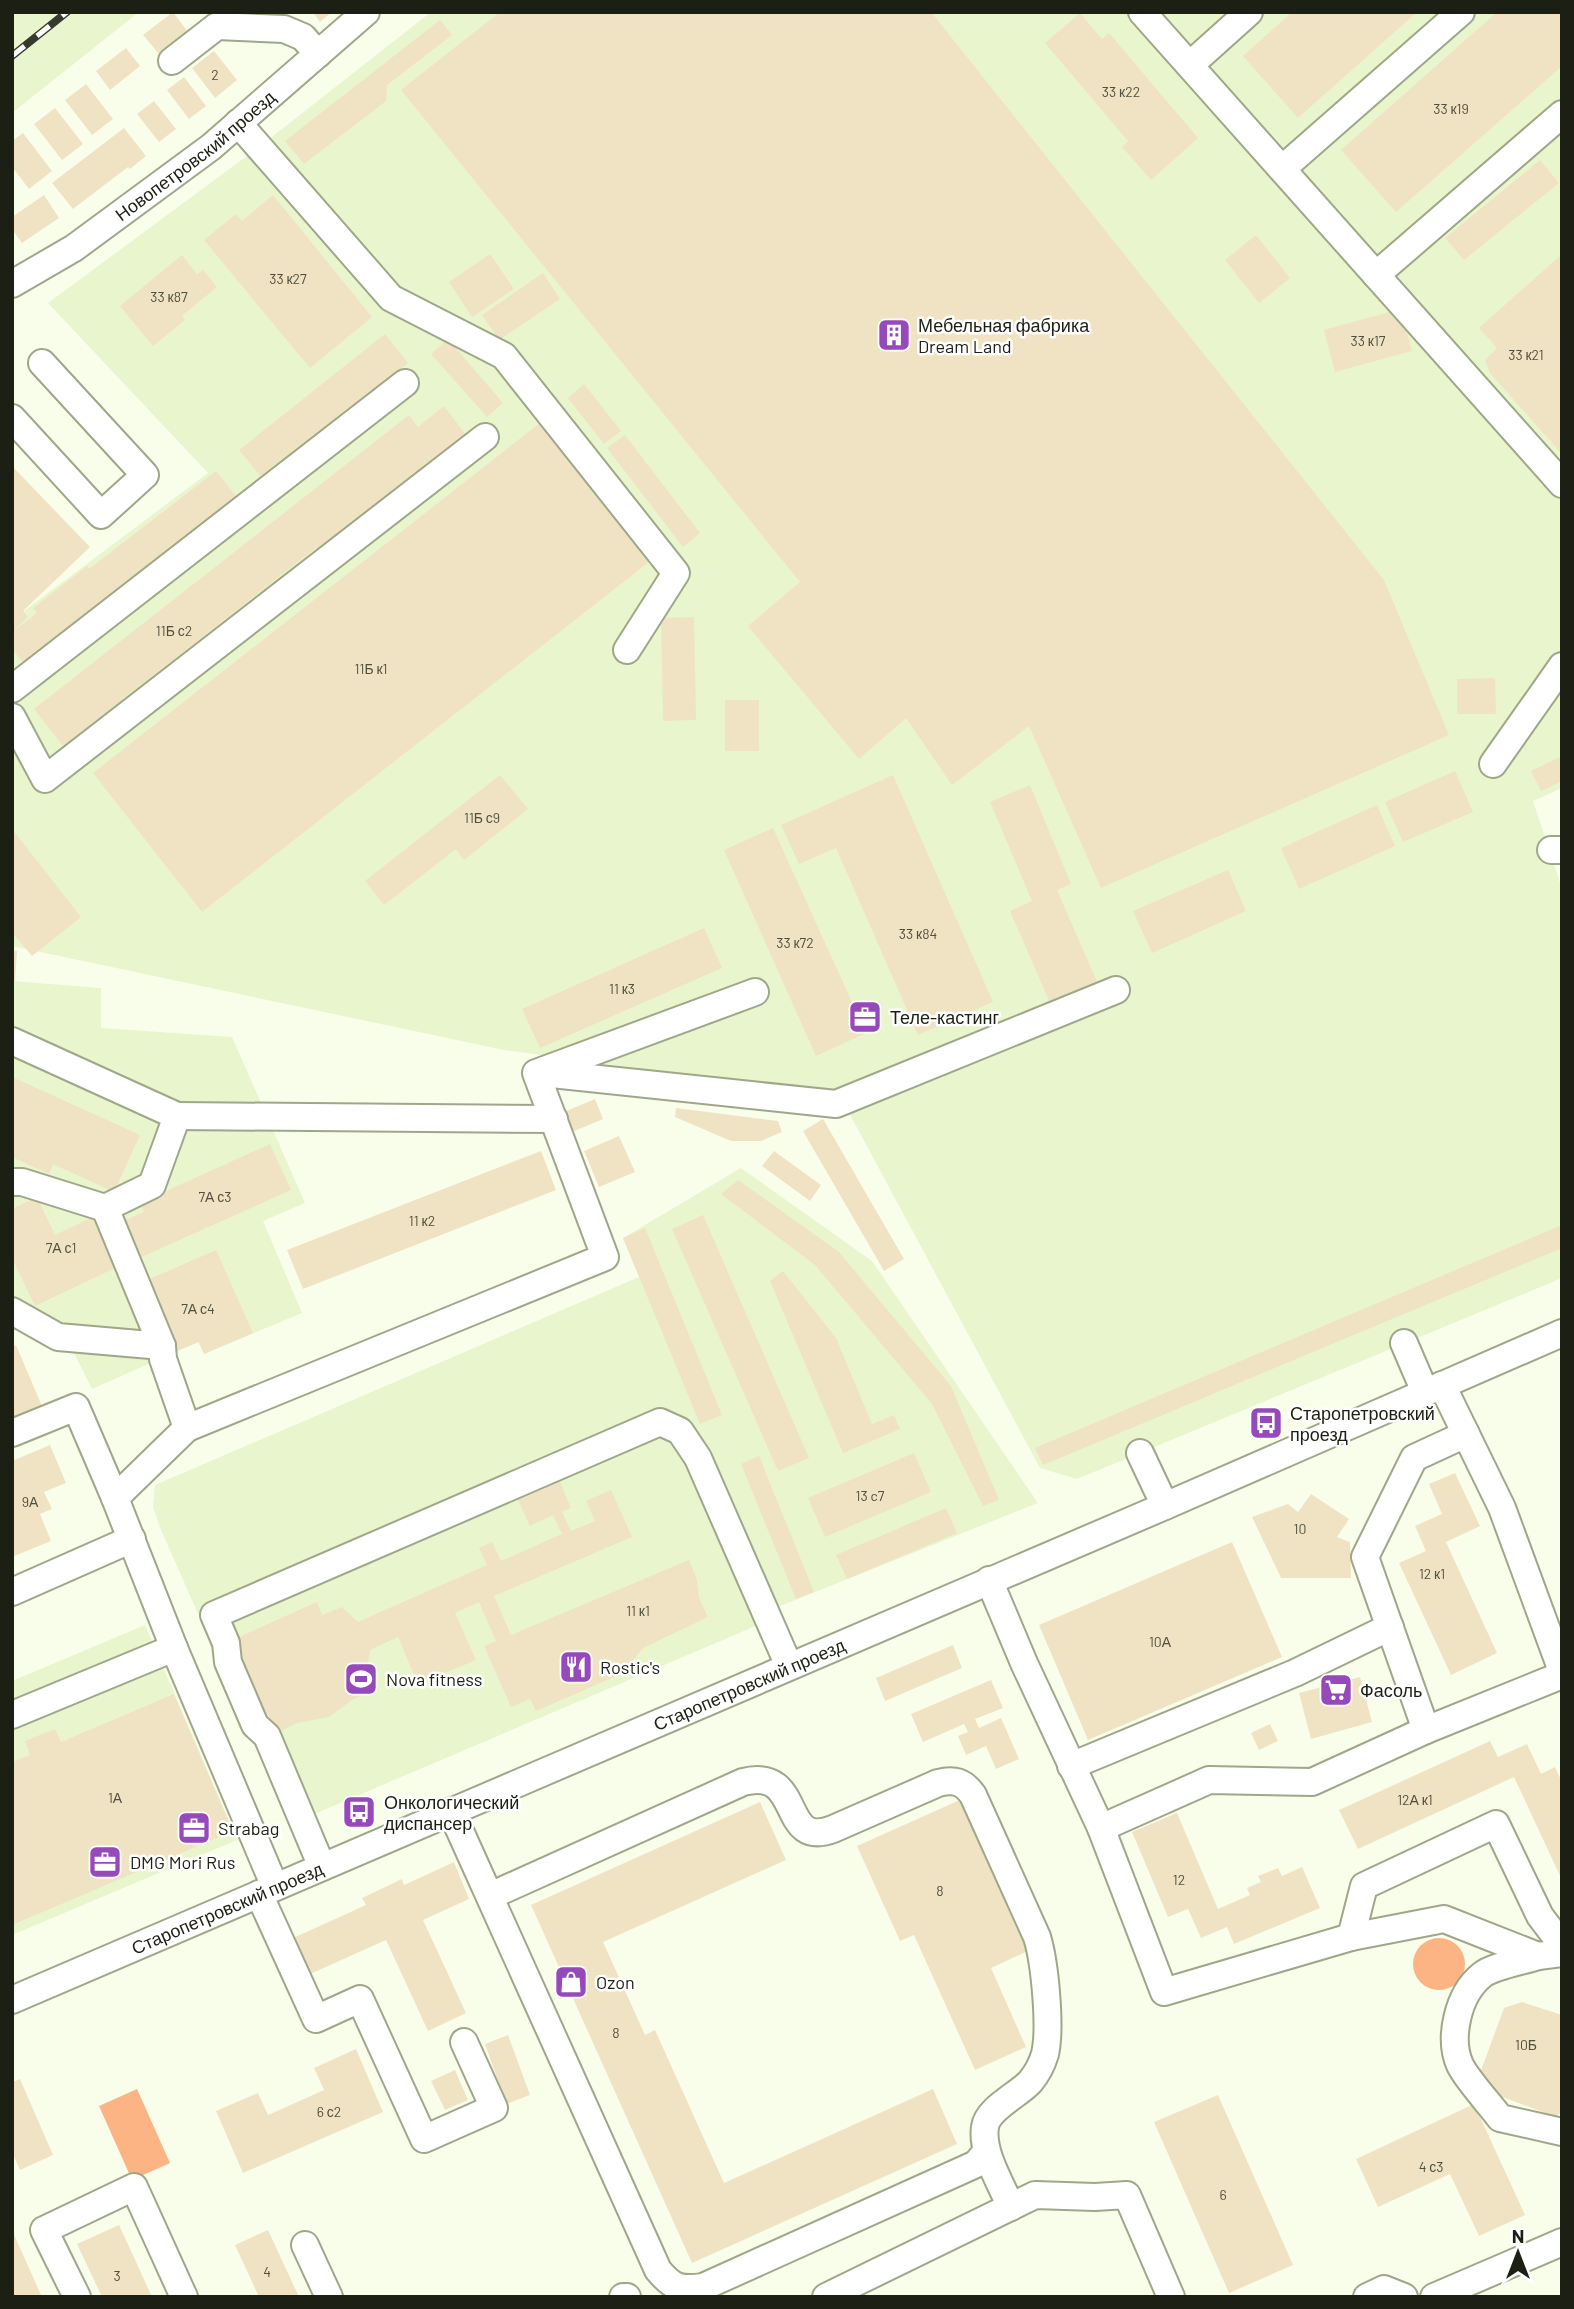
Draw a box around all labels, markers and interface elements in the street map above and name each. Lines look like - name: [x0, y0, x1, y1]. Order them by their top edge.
- house number: 2: [211, 66, 219, 83]
- house number: 33 к22: [1102, 83, 1140, 100]
- street label: Новопетровский проезд: [111, 85, 280, 225]
- house number: 33 к19: [1433, 100, 1469, 117]
- house number: 33 к27: [269, 270, 307, 287]
- house number: 33 к87: [150, 288, 188, 305]
- place label: Мебельная фабрика Dream Land: [918, 314, 1090, 357]
- building icon: Мебельная фабрика Dream Land: [875, 316, 913, 354]
- house number: 33 к17: [1351, 332, 1386, 349]
- house number: 33 к21: [1508, 346, 1544, 363]
- house number: 11Б с2: [156, 622, 192, 639]
- house number: 11Б к1: [355, 660, 387, 677]
- house number: 11Б с9: [464, 809, 500, 826]
- house number: 33 к84: [899, 925, 937, 942]
- house number: 33 к72: [776, 934, 814, 951]
- house number: 11 к3: [609, 980, 635, 997]
- office icon: Теле-кастинг: [846, 998, 884, 1036]
- place label: Теле-кастинг: [890, 1006, 1000, 1028]
- house number: 7А с3: [199, 1188, 231, 1205]
- house number: 11 к2: [409, 1212, 435, 1229]
- house number: 7А с1: [46, 1239, 76, 1256]
- house number: 7А с4: [181, 1300, 215, 1317]
- place label: Старопетровский проезд: [1290, 1402, 1435, 1445]
- bus stop icon: Старопетровский проезд: [1247, 1404, 1285, 1442]
- house number: 13 c7: [856, 1487, 885, 1504]
- house number: 9А: [22, 1493, 39, 1510]
- house number: 10: [1294, 1520, 1306, 1537]
- house number: 12 к1: [1419, 1565, 1445, 1582]
- house number: 11 к1: [626, 1602, 650, 1619]
- street label: Старопетровский проезд: [650, 1633, 849, 1735]
- house number: 10А: [1149, 1633, 1172, 1650]
- restaurant icon: Rostic's: [557, 1648, 595, 1686]
- place label: Rostic's: [600, 1656, 660, 1678]
- sports icon: Nova fitness: [342, 1660, 380, 1698]
- place label: Nova fitness: [386, 1668, 482, 1690]
- supermarket icon: Фасоль: [1317, 1671, 1355, 1709]
- place label: Фасоль: [1360, 1679, 1422, 1701]
- house number: 1А: [108, 1789, 123, 1806]
- place label: Онкологический диспансер: [384, 1791, 519, 1834]
- house number: 12А к1: [1397, 1791, 1433, 1808]
- bus stop icon: Онкологический диспансер: [340, 1793, 378, 1831]
- office icon: Strabag: [175, 1809, 213, 1847]
- place label: Strabag: [218, 1817, 279, 1839]
- office icon: DMG Mori Rus: [86, 1843, 124, 1881]
- place label: DMG Mori Rus: [130, 1851, 235, 1873]
- street label: Старопетровский проезд: [128, 1857, 327, 1959]
- house number: 12: [1173, 1871, 1185, 1888]
- house number: 8: [936, 1882, 944, 1899]
- shop icon: Ozon: [552, 1963, 590, 2001]
- place label: Ozon: [596, 1971, 635, 1993]
- house number: 8: [612, 2024, 620, 2041]
- house number: 10Б: [1515, 2036, 1537, 2053]
- house number: 6 с2: [317, 2103, 341, 2120]
- house number: 4 с3: [1419, 2158, 1443, 2175]
- house number: 6: [1219, 2186, 1227, 2203]
- north arrow: [1483, 2218, 1553, 2288]
- text: N: [1512, 2224, 1524, 2247]
- house number: 4: [263, 2263, 271, 2280]
- house number: 3: [113, 2267, 121, 2284]

